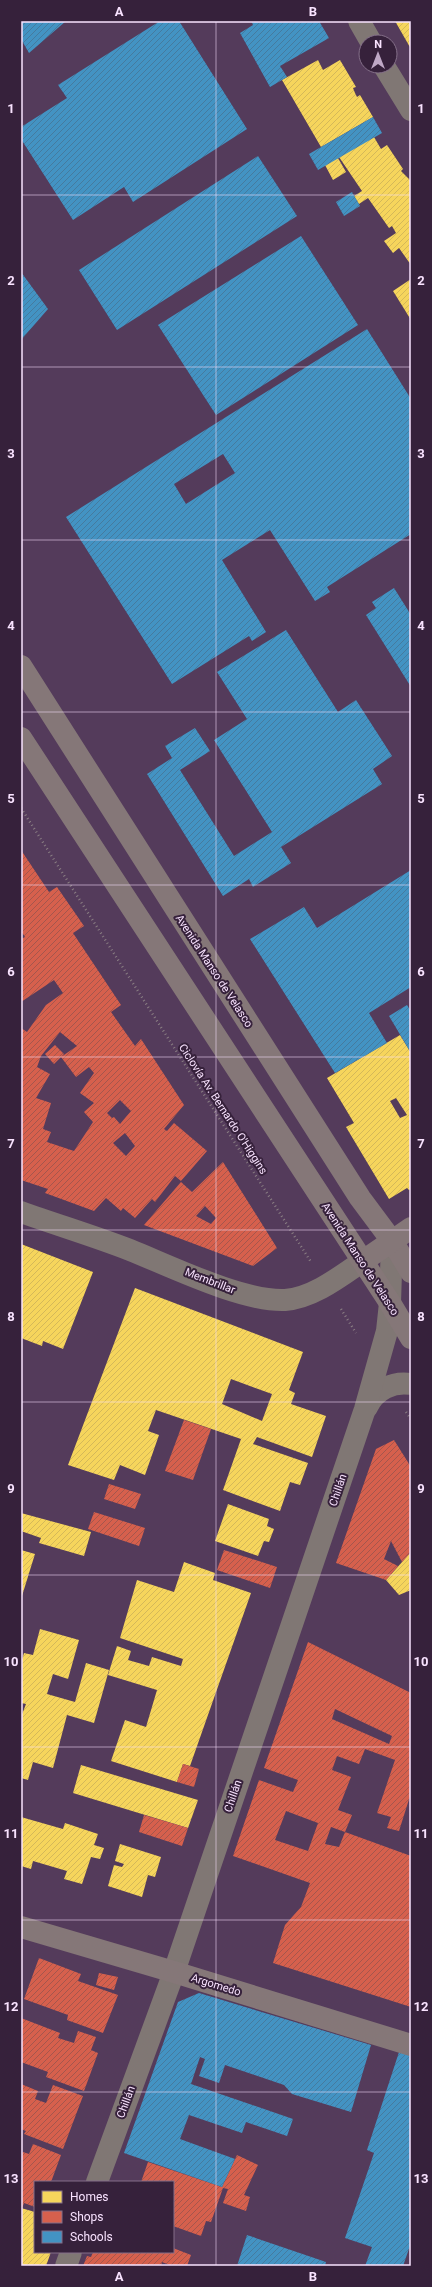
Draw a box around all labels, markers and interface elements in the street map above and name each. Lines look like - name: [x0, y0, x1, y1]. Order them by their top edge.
- text: A: [115, 4, 124, 19]
- text: B: [309, 4, 317, 19]
- north arrow: [358, 34, 398, 74]
- text: N: [374, 38, 382, 51]
- text: 1: [7, 101, 15, 116]
- text: 1: [417, 101, 425, 116]
- text: 2: [7, 273, 15, 288]
- text: 2: [417, 273, 425, 288]
- text: 3: [7, 446, 15, 461]
- text: 3: [417, 446, 425, 461]
- text: 4: [7, 618, 15, 633]
- text: 4: [417, 618, 425, 633]
- text: 5: [7, 791, 15, 806]
- text: 5: [417, 791, 425, 806]
- street label: Avenida Manso de Velasco: [173, 912, 255, 1030]
- text: 6: [7, 964, 15, 979]
- text: 6: [417, 964, 425, 979]
- street label: Ciclovía Av. Bernardo O'Higgins: [176, 1041, 270, 1177]
- text: 7: [7, 1136, 15, 1151]
- text: 7: [417, 1136, 425, 1151]
- street label: Avenida Manso de Velasco: [319, 1200, 401, 1318]
- street label: Membrillar: [183, 1265, 237, 1297]
- text: 8: [7, 1309, 15, 1324]
- text: 8: [417, 1309, 425, 1324]
- street label: Chillán: [326, 1472, 350, 1508]
- text: 9: [7, 1481, 15, 1496]
- text: 9: [417, 1481, 425, 1496]
- text: 10: [4, 1654, 18, 1669]
- text: 10: [414, 1654, 428, 1669]
- street label: Chillán: [221, 1778, 245, 1814]
- text: 11: [4, 1826, 18, 1841]
- text: 11: [414, 1826, 428, 1841]
- street label: Argomedo: [190, 1971, 242, 1999]
- text: 12: [4, 1999, 18, 2014]
- text: 12: [414, 1999, 428, 2014]
- street label: Chillán: [114, 2084, 138, 2120]
- text: 13: [4, 2171, 18, 2186]
- text: 13: [414, 2171, 428, 2186]
- legend: [34, 2181, 174, 2253]
- text: Homes: [70, 2190, 108, 2204]
- text: Shops: [70, 2210, 104, 2224]
- text: Schools: [70, 2230, 113, 2244]
- text: A: [115, 2269, 124, 2284]
- text: B: [309, 2269, 317, 2284]

